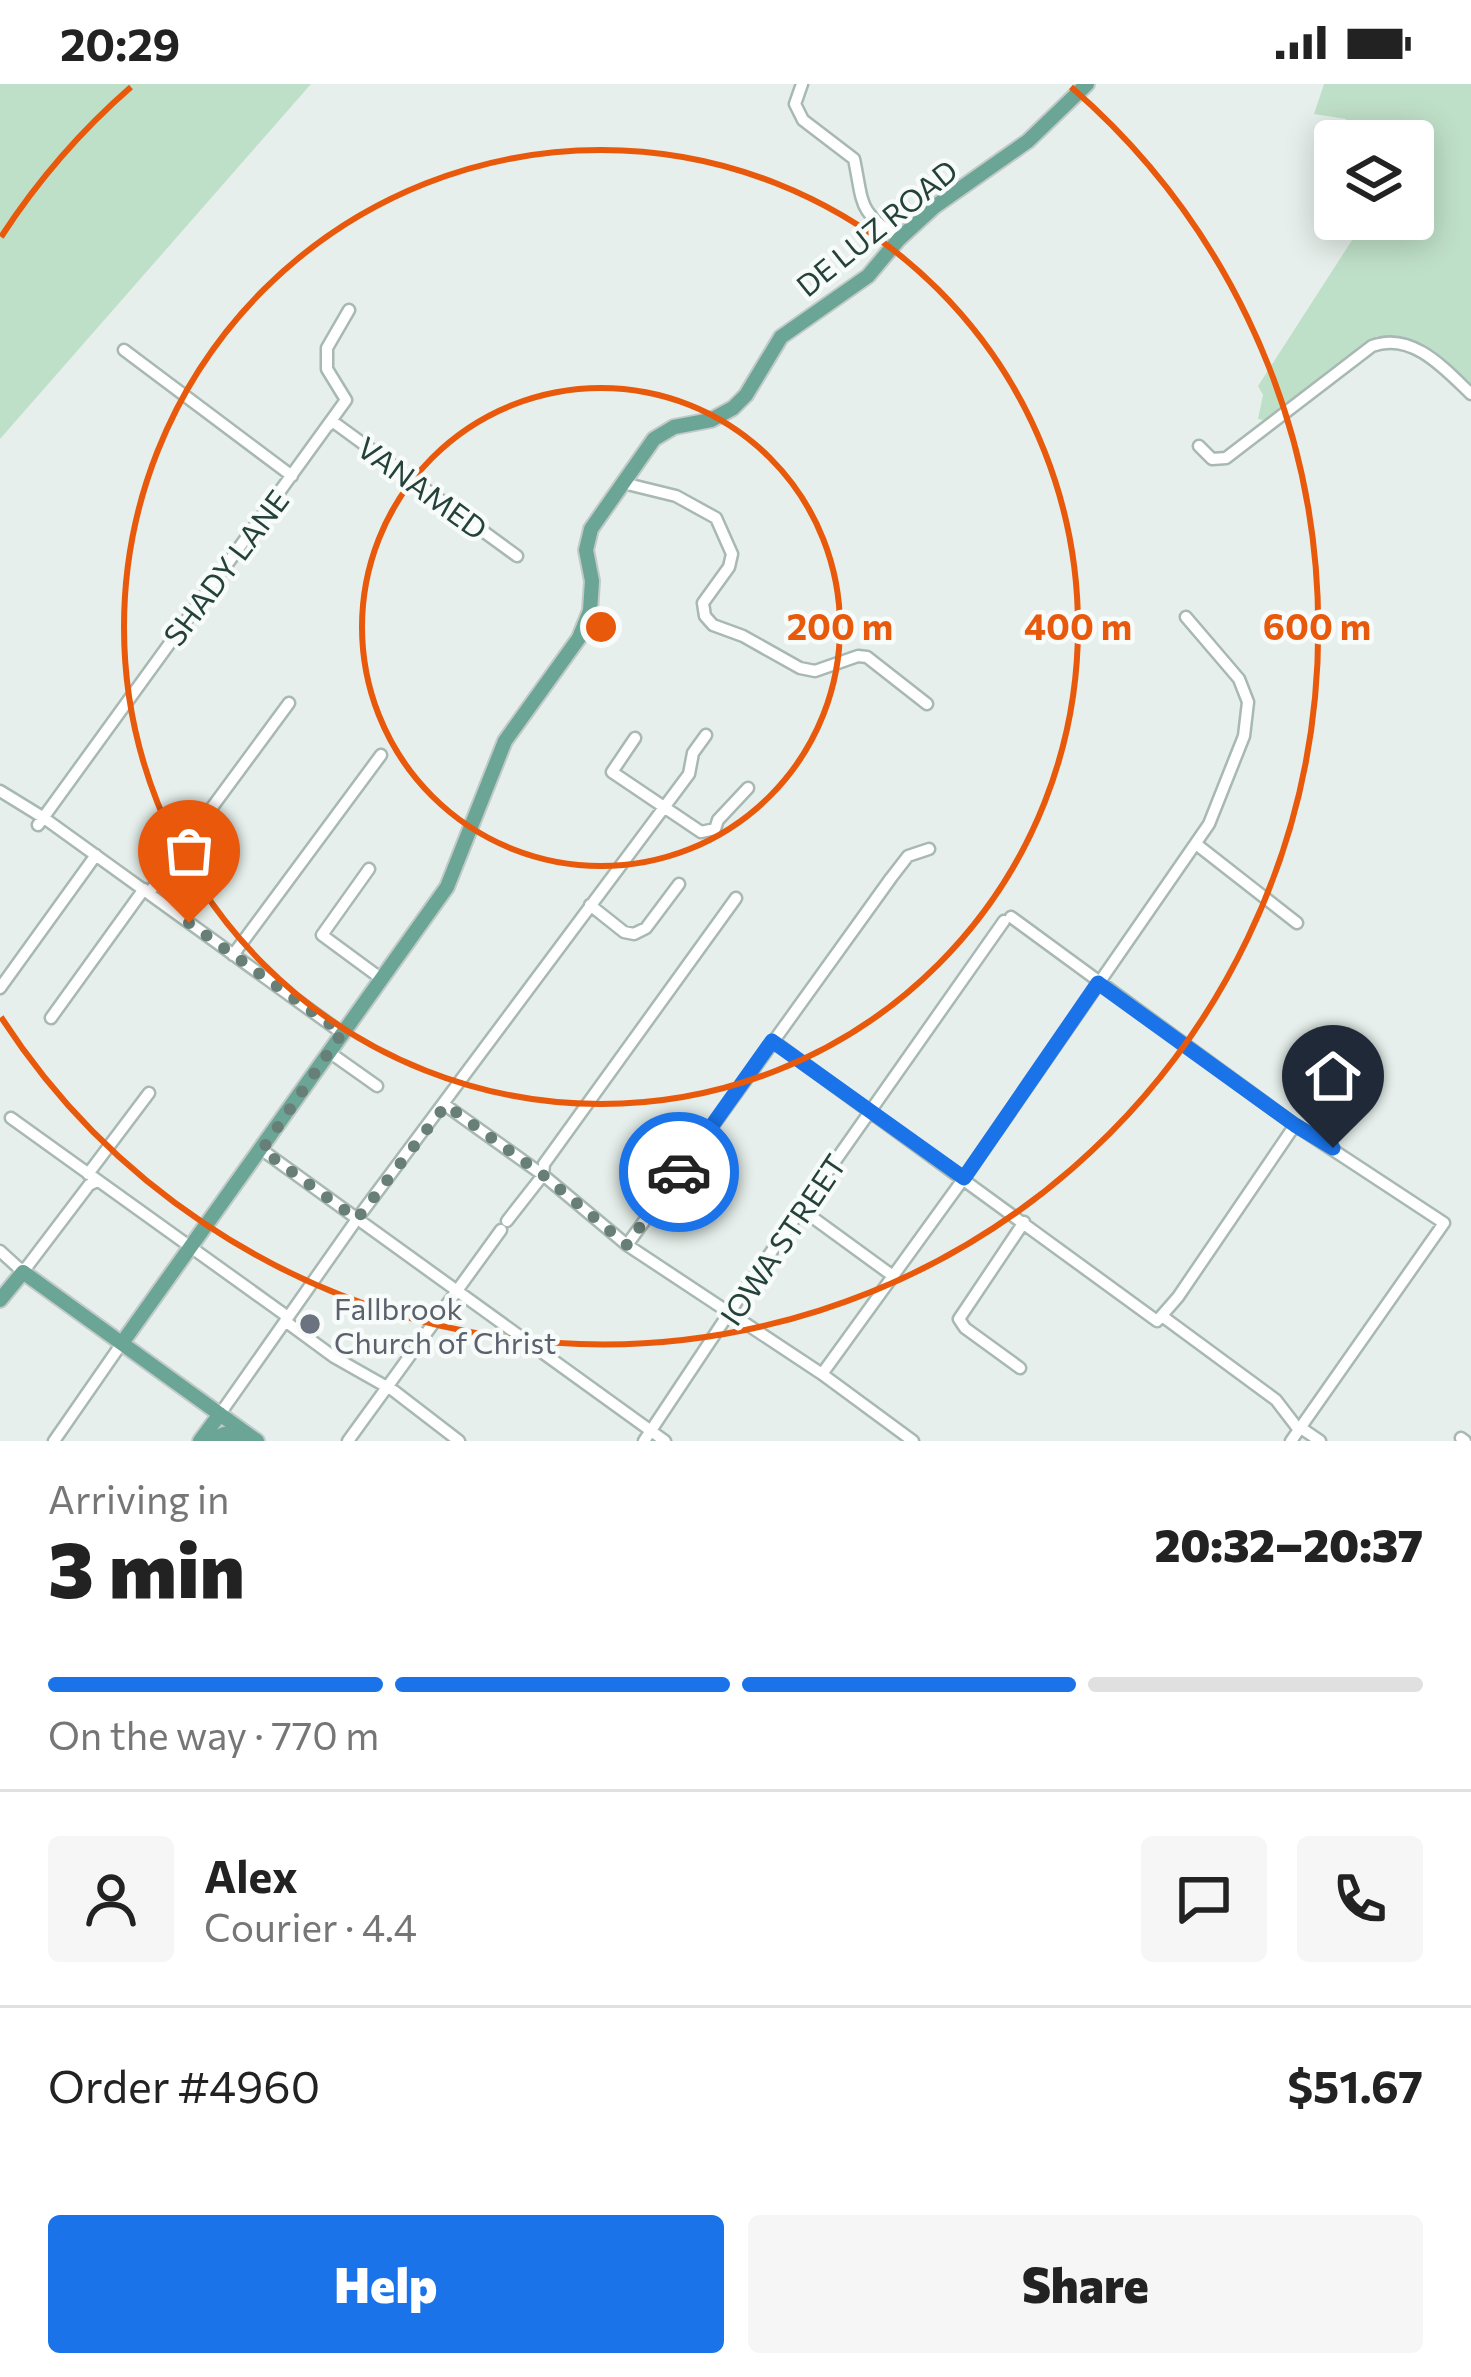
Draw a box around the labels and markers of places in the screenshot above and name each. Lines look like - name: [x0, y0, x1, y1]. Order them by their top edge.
- centre of rings: [580, 606, 622, 648]
- pin: [138, 800, 240, 923]
- pin: [1282, 1025, 1384, 1148]
- place label: Fallbrook Church of Christ: [334, 1289, 556, 1360]
- marker: Fallbrook Church of Christ: [297, 1311, 323, 1337]

